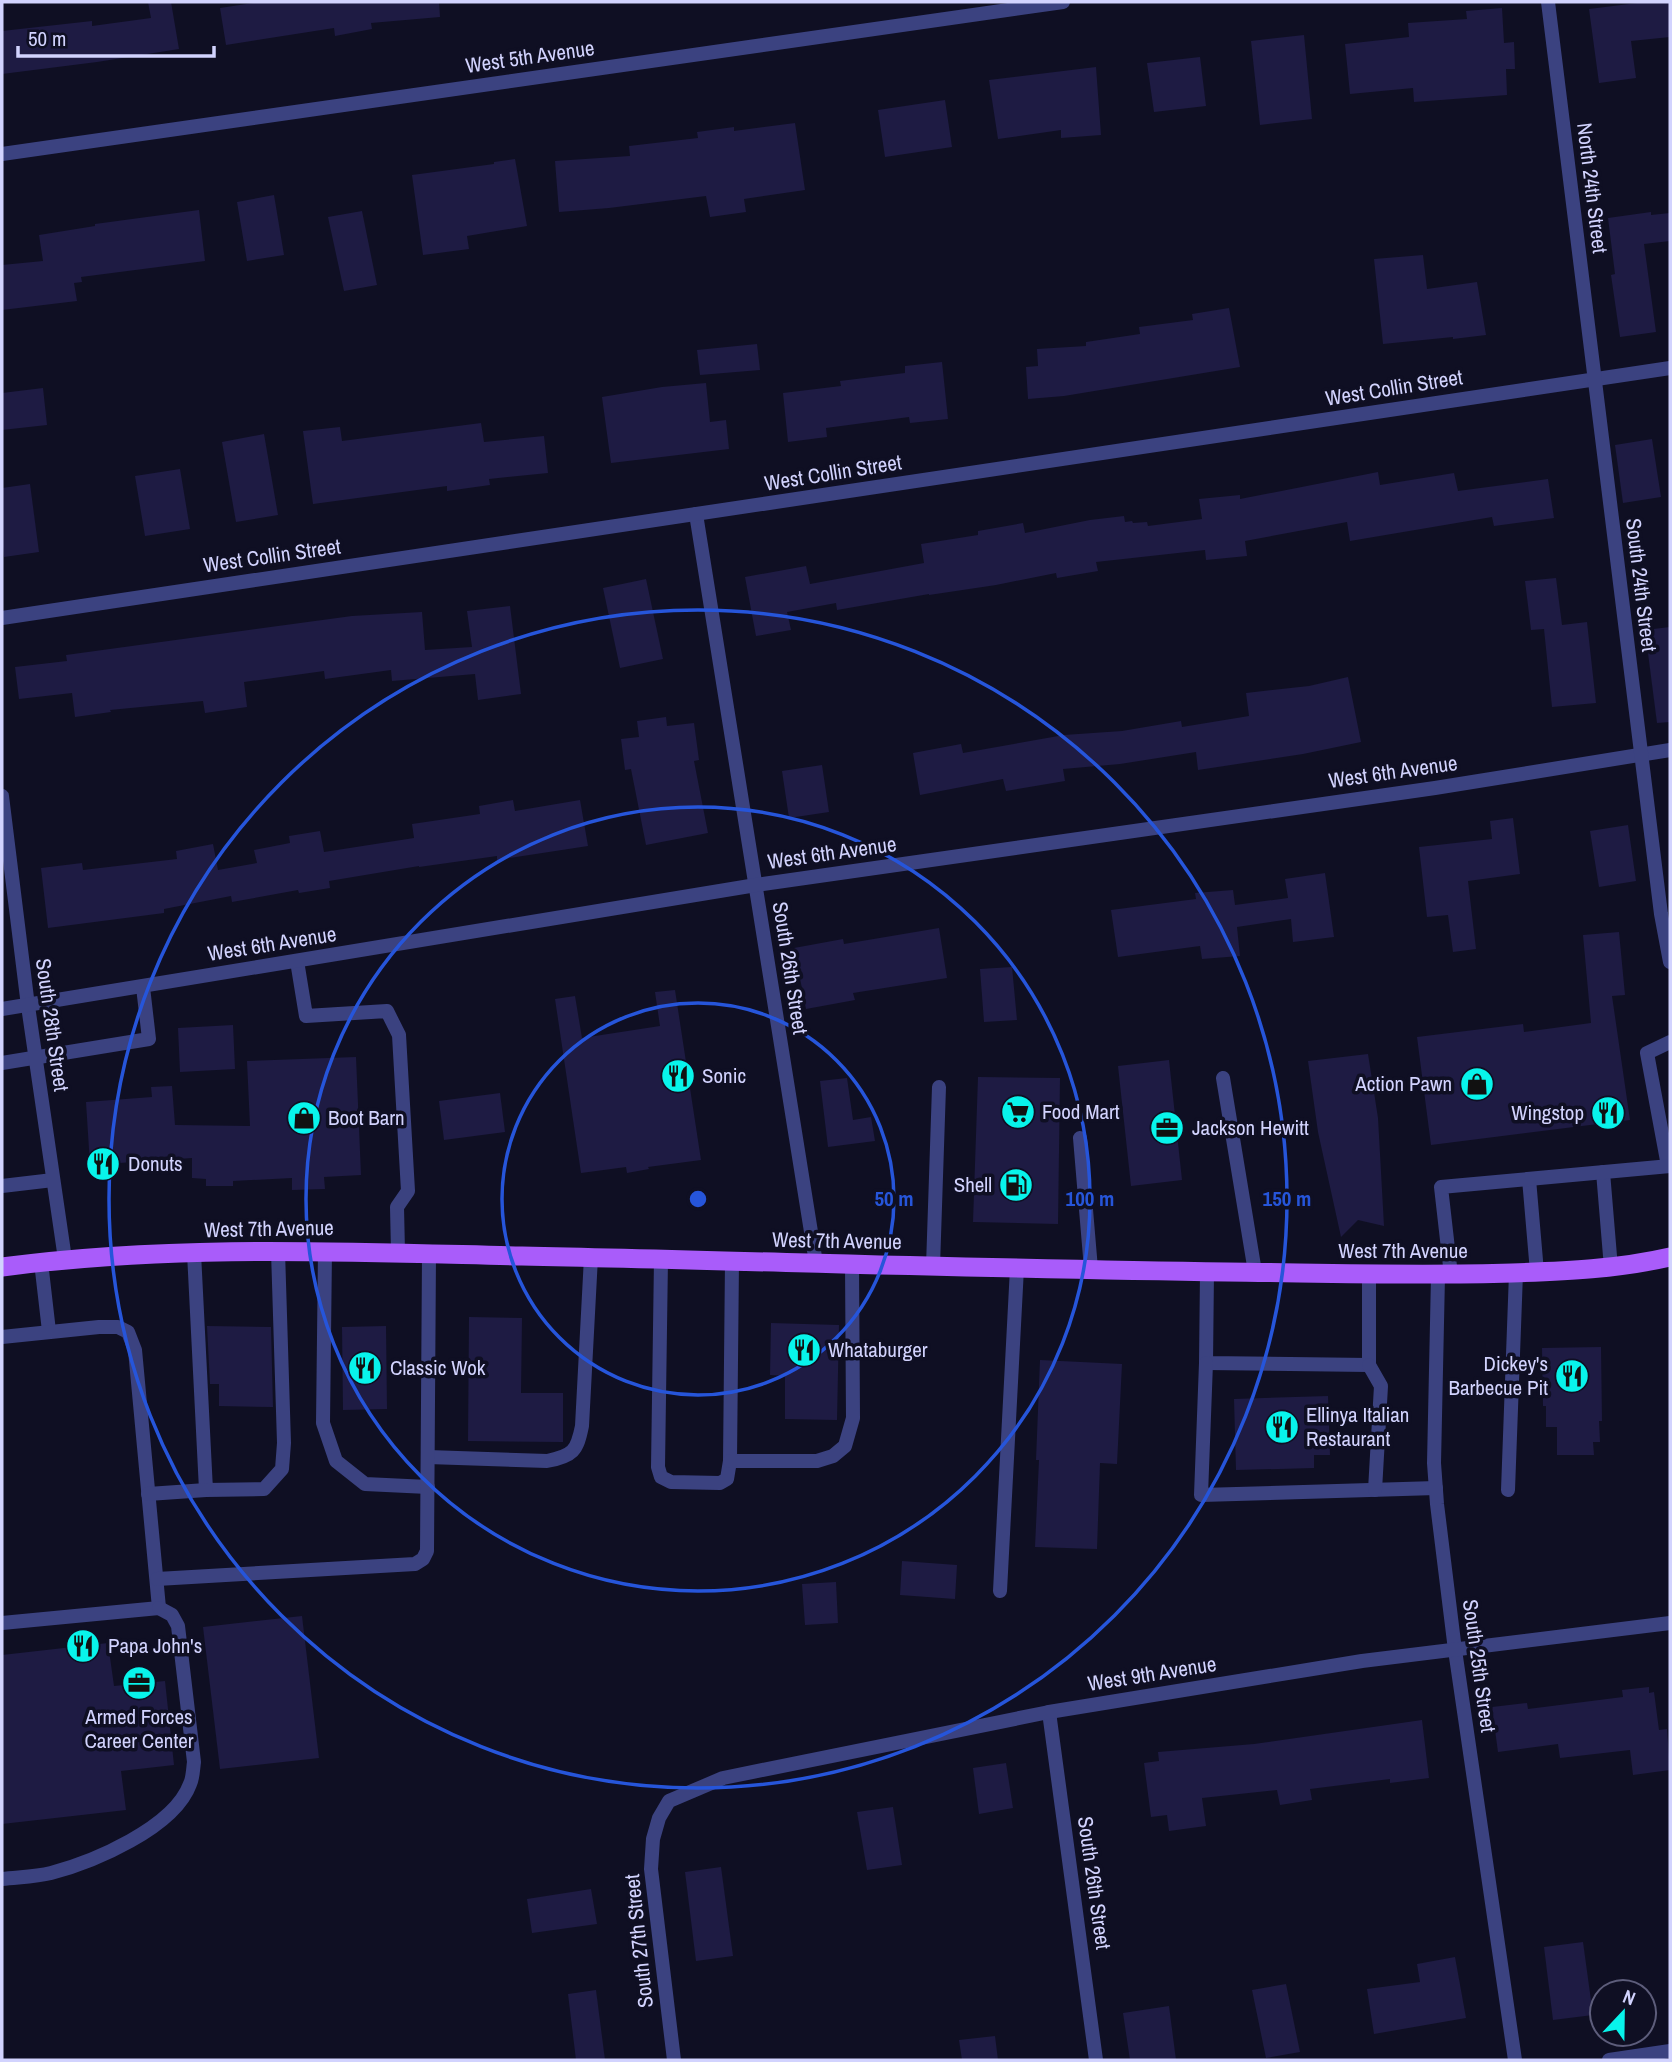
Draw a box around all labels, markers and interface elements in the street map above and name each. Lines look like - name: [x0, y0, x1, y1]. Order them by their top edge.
- scale bar: [18, 14, 214, 58]
- text: 50 m: [28, 24, 66, 53]
- street label: West 5th Avenue: [464, 33, 596, 80]
- street label: North 24th Street: [1570, 121, 1615, 255]
- street label: West Collin Street: [1323, 362, 1465, 413]
- street label: West Collin Street: [762, 447, 904, 498]
- street label: South 24th Street: [1619, 517, 1664, 653]
- street label: West Collin Street: [201, 531, 343, 580]
- street label: West 6th Avenue: [1327, 748, 1459, 795]
- street label: West 6th Avenue: [766, 829, 898, 876]
- street label: South 26th Street: [766, 899, 815, 1037]
- street label: West 6th Avenue: [206, 919, 338, 968]
- street label: South 28th Street: [29, 957, 76, 1094]
- restaurant icon: Sonic: [659, 1057, 697, 1095]
- place label: Sonic: [702, 1061, 746, 1090]
- shop icon: Action Pawn: [1458, 1065, 1496, 1103]
- place label: Action Pawn: [1354, 1069, 1452, 1098]
- supermarket icon: Food Mart: [999, 1093, 1037, 1131]
- restaurant icon: Wingstop: [1589, 1094, 1627, 1132]
- place label: Food Mart: [1042, 1097, 1120, 1126]
- place label: Wingstop: [1511, 1098, 1584, 1127]
- shop icon: Boot Barn: [285, 1099, 323, 1137]
- place label: Boot Barn: [328, 1103, 405, 1132]
- office icon: Jackson Hewitt: [1148, 1109, 1186, 1147]
- place label: Jackson Hewitt: [1192, 1113, 1309, 1142]
- restaurant icon: Donuts: [84, 1145, 122, 1183]
- place label: Donuts: [128, 1149, 183, 1178]
- fuel station icon: Shell: [997, 1166, 1035, 1204]
- place label: Shell: [954, 1170, 992, 1199]
- text: 50 m: [874, 1184, 914, 1213]
- text: 100 m: [1066, 1184, 1114, 1213]
- text: 150 m: [1263, 1184, 1311, 1213]
- centre of rings: [686, 1187, 710, 1211]
- street label: West 7th Avenue: [204, 1213, 334, 1244]
- street label: West 7th Avenue: [772, 1225, 902, 1256]
- street label: West 7th Avenue: [1338, 1236, 1468, 1265]
- restaurant icon: Whataburger: [785, 1331, 823, 1369]
- place label: Whataburger: [828, 1335, 928, 1364]
- restaurant icon: Classic Wok: [346, 1349, 384, 1387]
- place label: Dickey's Barbecue Pit: [1448, 1349, 1548, 1402]
- place label: Classic Wok: [390, 1353, 486, 1382]
- restaurant icon: Dickey's Barbecue Pit: [1553, 1357, 1591, 1395]
- place label: Ellinya Italian Restaurant: [1306, 1400, 1409, 1453]
- restaurant icon: Ellinya Italian Restaurant: [1263, 1408, 1301, 1446]
- street label: South 25th Street: [1456, 1598, 1503, 1735]
- restaurant icon: Papa John's: [64, 1627, 102, 1665]
- place label: Papa John's: [108, 1631, 202, 1660]
- street label: West 9th Avenue: [1086, 1649, 1218, 1698]
- office icon: Armed Forces Career Center: [120, 1664, 158, 1702]
- place label: Armed Forces Career Center: [84, 1702, 194, 1755]
- street label: South 26th Street: [1071, 1815, 1118, 1952]
- street label: South 27th Street: [617, 1873, 660, 2009]
- north arrow: [1588, 1978, 1658, 2048]
- text: N: [1619, 1983, 1639, 2011]

